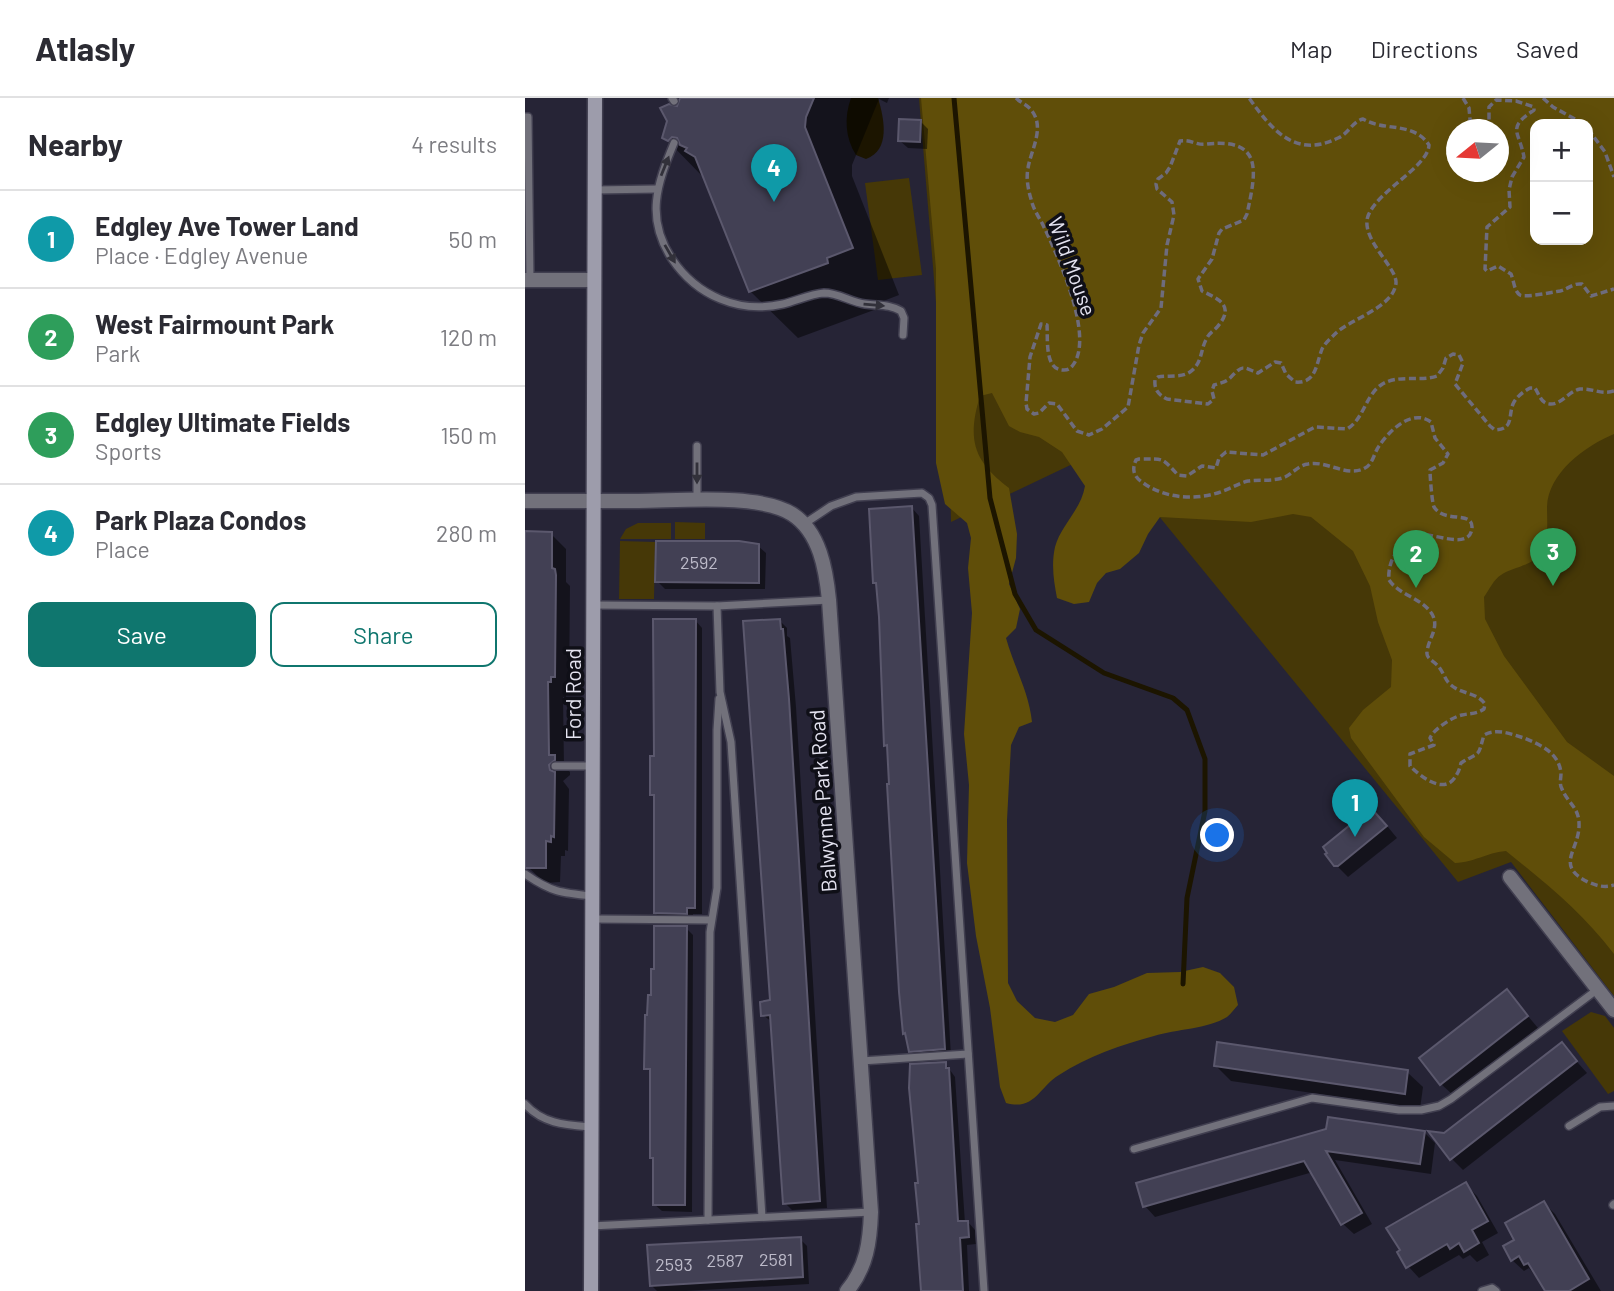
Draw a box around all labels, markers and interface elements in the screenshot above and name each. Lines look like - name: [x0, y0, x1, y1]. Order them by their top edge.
- text: Atlasly: [35, 28, 135, 68]
- text: Map: [1290, 34, 1333, 63]
- text: Directions: [1371, 34, 1478, 63]
- text: Saved: [1516, 34, 1579, 63]
- north arrow: [1446, 119, 1509, 182]
- map controls: [1530, 119, 1593, 245]
- button: +: [1530, 119, 1593, 182]
- text: Nearby: [28, 126, 123, 162]
- text: 4 results: [411, 130, 497, 158]
- pin: 4: [751, 144, 797, 202]
- one-way arrow: [659, 155, 670, 176]
- button: −: [1530, 182, 1593, 245]
- text: Edgley Ave Tower Land: [95, 210, 359, 241]
- street label: Wild Mouse: [1044, 213, 1102, 319]
- text: 1: [47, 225, 55, 253]
- text: 50 m: [449, 225, 497, 253]
- text: Place · Edgley Avenue: [95, 241, 308, 269]
- one-way arrow: [664, 245, 676, 264]
- one-way arrow: [863, 300, 885, 311]
- text: West Fairmount Park: [95, 308, 334, 339]
- text: 2: [45, 323, 57, 351]
- text: 120 m: [440, 323, 497, 351]
- text: Park: [95, 339, 140, 367]
- text: Edgley Ultimate Fields: [95, 406, 350, 437]
- text: 3: [45, 421, 57, 449]
- text: 150 m: [441, 421, 497, 449]
- text: Sports: [95, 437, 162, 465]
- one-way arrow: [691, 463, 703, 485]
- text: Park Plaza Condos: [95, 504, 306, 535]
- text: 4: [44, 519, 58, 547]
- text: 280 m: [436, 519, 497, 547]
- pin: 3: [1530, 528, 1576, 586]
- pin: 2: [1393, 530, 1439, 588]
- text: Place: [95, 535, 150, 563]
- house number: 2592: [680, 551, 718, 573]
- button: Save: [28, 602, 256, 667]
- button: Share: [270, 602, 497, 667]
- street label: Ford Road: [560, 648, 585, 740]
- street label: Balwynne Park Road: [803, 709, 841, 893]
- pin: 1: [1332, 779, 1378, 837]
- your location: [1200, 818, 1234, 852]
- house number: 2581: [759, 1248, 793, 1270]
- house number: 2587: [707, 1249, 744, 1271]
- house number: 2593: [655, 1253, 693, 1275]

